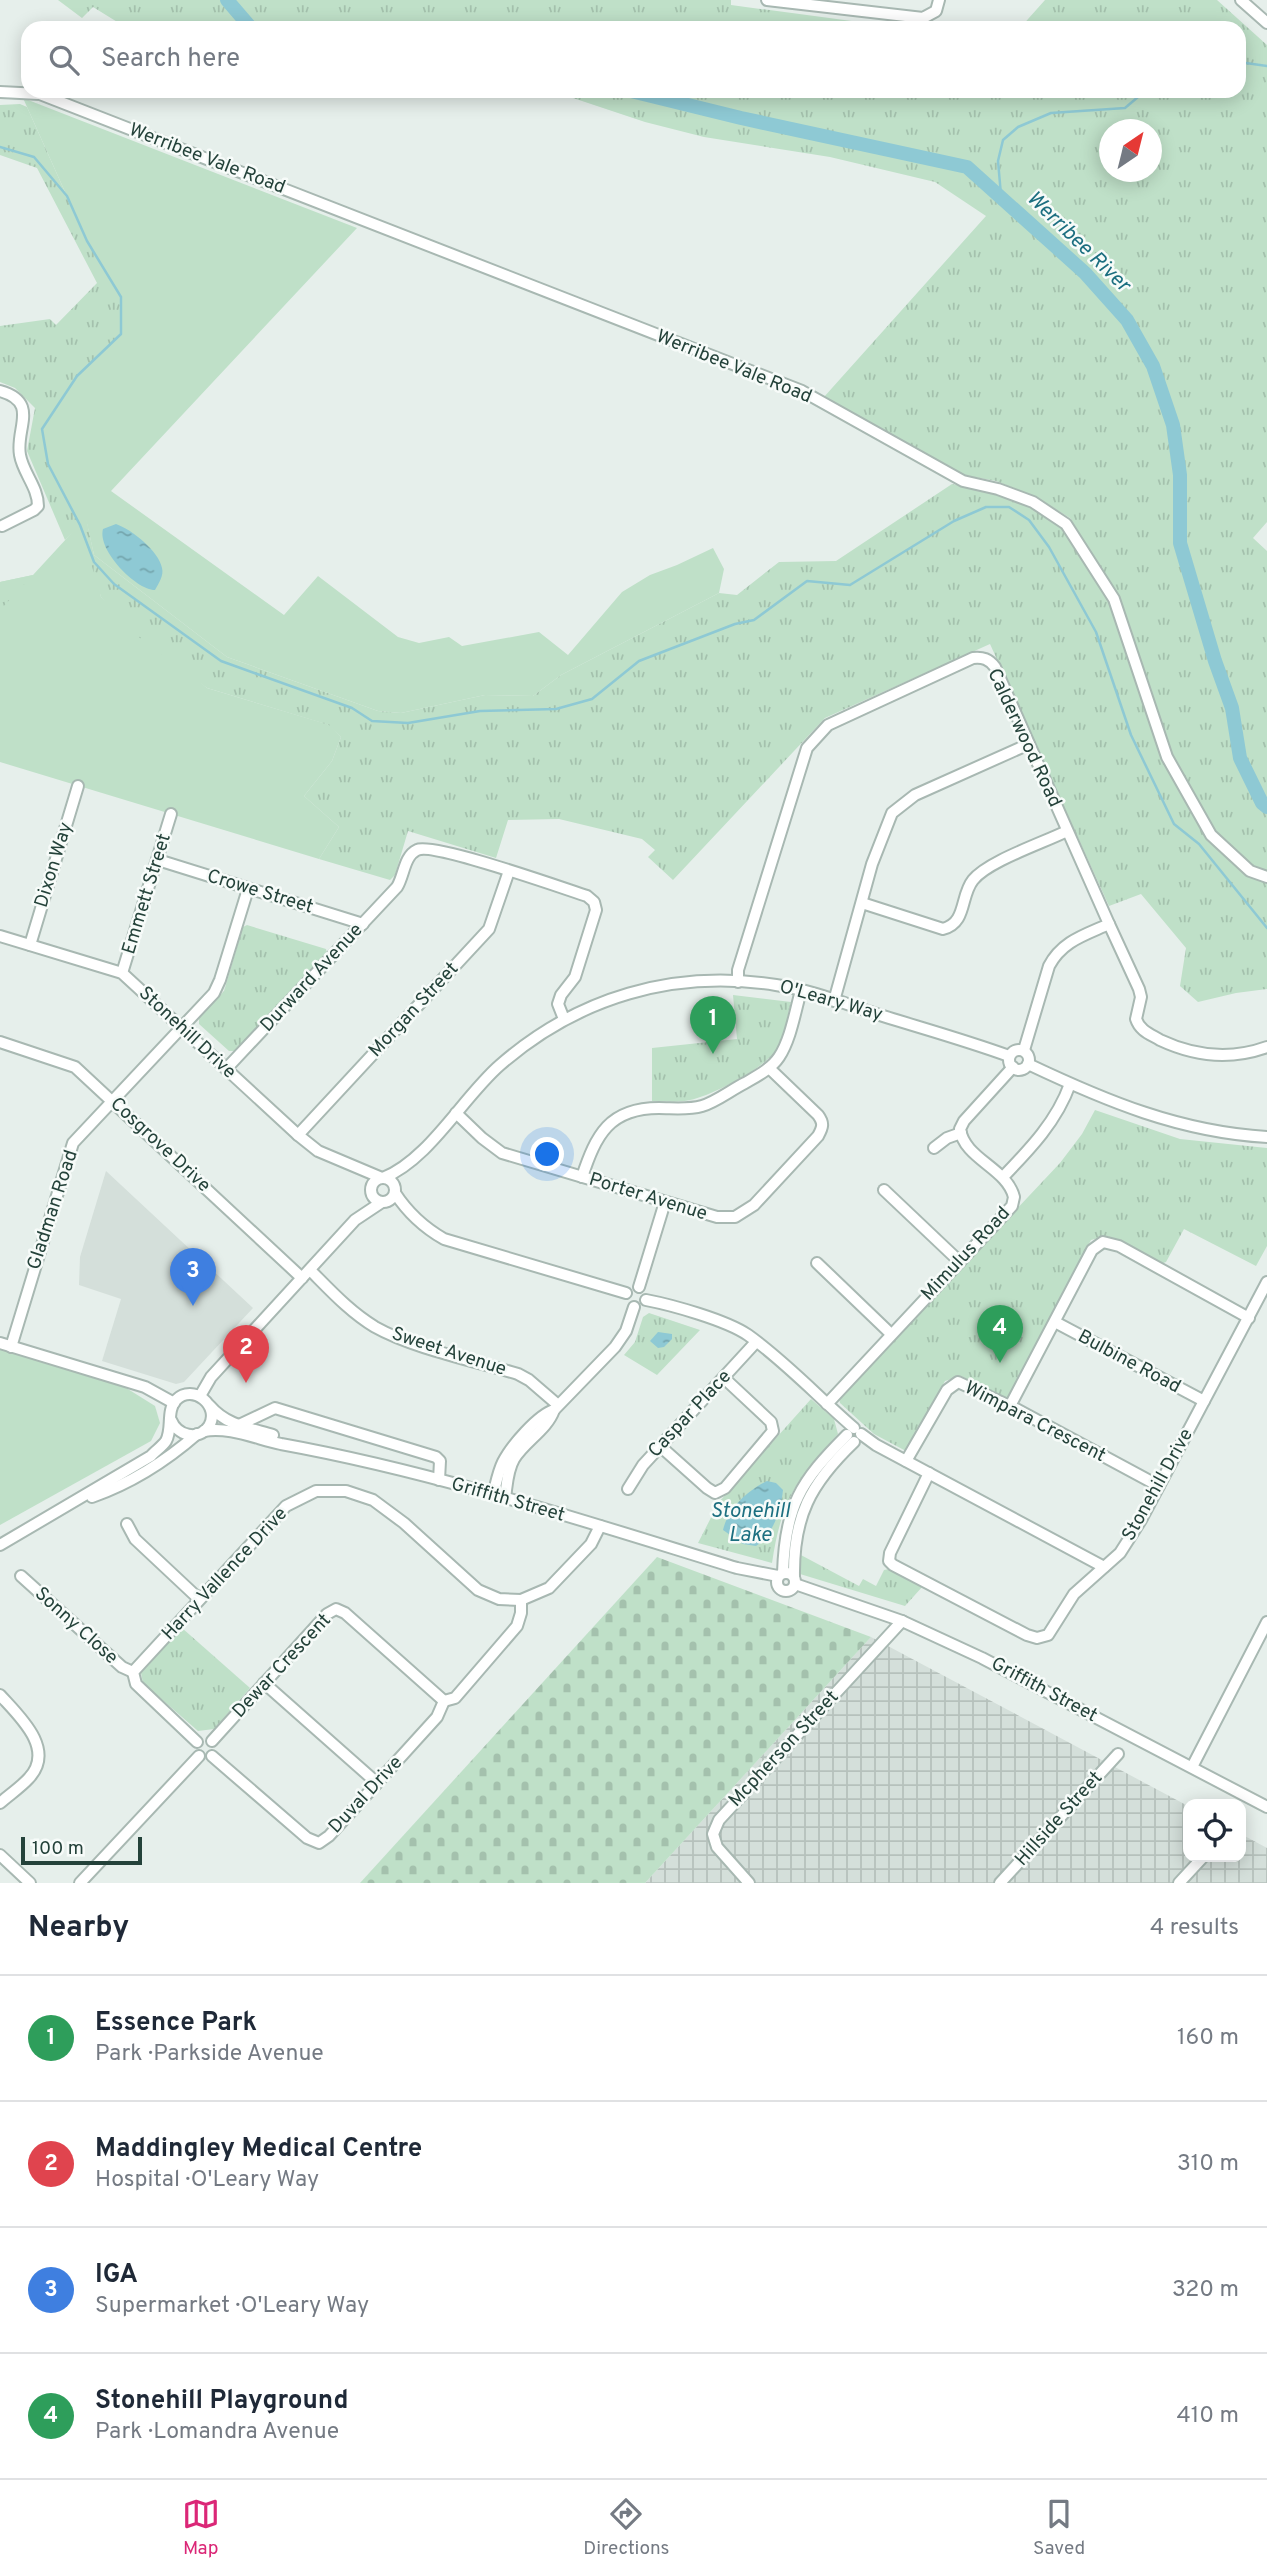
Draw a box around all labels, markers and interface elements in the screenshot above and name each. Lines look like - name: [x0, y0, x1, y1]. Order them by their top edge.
- search box: [21, 21, 1246, 98]
- icon: search: [45, 41, 83, 79]
- text: Search here: [101, 43, 240, 76]
- street label: Werribee Vale Road: [125, 118, 289, 200]
- north arrow: [1099, 119, 1162, 182]
- water label: Werribee River: [1020, 186, 1137, 300]
- street label: Werribee Vale Road: [653, 325, 815, 409]
- street label: Calderwood Road: [981, 665, 1067, 811]
- street label: Dixon Way: [30, 819, 78, 911]
- street label: Emmett Street: [117, 831, 177, 957]
- street label: Crowe Street: [204, 864, 316, 920]
- street label: Durward Avenue: [256, 919, 368, 1037]
- street label: Morgan Street: [364, 957, 464, 1063]
- street label: O'Leary Way: [777, 975, 885, 1027]
- street label: Stonehill Drive: [133, 982, 241, 1084]
- pin: 1: [690, 996, 736, 1054]
- street label: Cosgrove Drive: [105, 1092, 215, 1198]
- your location: [530, 1137, 564, 1171]
- street label: Gladman Road: [22, 1147, 84, 1273]
- street label: Porter Avenue: [586, 1168, 710, 1226]
- street label: Mimulus Road: [916, 1202, 1016, 1306]
- pin: 3: [170, 1248, 216, 1306]
- pin: 4: [977, 1305, 1023, 1363]
- street label: Sweet Avenue: [389, 1322, 509, 1382]
- pin: 2: [223, 1325, 269, 1383]
- street label: Bulbine Road: [1073, 1325, 1185, 1399]
- street label: Caspar Place: [643, 1365, 737, 1463]
- street label: Wimpara Crescent: [960, 1376, 1110, 1468]
- street label: Stonehill Drive: [1117, 1425, 1199, 1545]
- street label: Griffith Street: [448, 1472, 568, 1528]
- water label: Stonehill Lake: [710, 1498, 791, 1549]
- street label: Harry Vallence Drive: [157, 1502, 293, 1646]
- street label: Sonny Close: [29, 1582, 123, 1670]
- street label: Dewar Crescent: [228, 1609, 336, 1723]
- street label: Griffith Street: [987, 1652, 1101, 1728]
- street label: Mcpherson Street: [724, 1686, 844, 1812]
- street label: Duval Drive: [324, 1751, 408, 1839]
- street label: Hillside Street: [1010, 1767, 1108, 1871]
- map controls: [1183, 1799, 1246, 1862]
- button: locate: [1183, 1799, 1246, 1862]
- scale bar: [21, 1834, 142, 1866]
- text: 100 m: [32, 1837, 84, 1861]
- text: Nearby: [28, 1910, 129, 1947]
- text: 4 results: [1150, 1914, 1239, 1943]
- text: Essence Park: [95, 2007, 257, 2040]
- text: 1: [46, 2024, 56, 2053]
- text: 160 m: [1177, 2024, 1239, 2053]
- text: Park · Parkside Avenue: [95, 2040, 324, 2069]
- text: Maddingley Medical Centre: [95, 2133, 422, 2166]
- text: 2: [44, 2150, 58, 2179]
- text: 310 m: [1177, 2150, 1239, 2179]
- text: Hospital · O'Leary Way: [95, 2166, 319, 2195]
- text: IGA: [95, 2259, 138, 2292]
- text: 3: [44, 2276, 58, 2305]
- text: 320 m: [1172, 2276, 1239, 2305]
- text: Supermarket · O'Leary Way: [95, 2292, 369, 2321]
- text: Stonehill Playground: [95, 2385, 348, 2418]
- text: 4: [44, 2402, 58, 2431]
- text: 410 m: [1176, 2402, 1239, 2431]
- text: Park · Lomandra Avenue: [95, 2418, 339, 2447]
- tab: Map: [182, 2495, 220, 2561]
- tab: Directions: [583, 2495, 670, 2561]
- tab: Saved: [1033, 2495, 1085, 2561]

